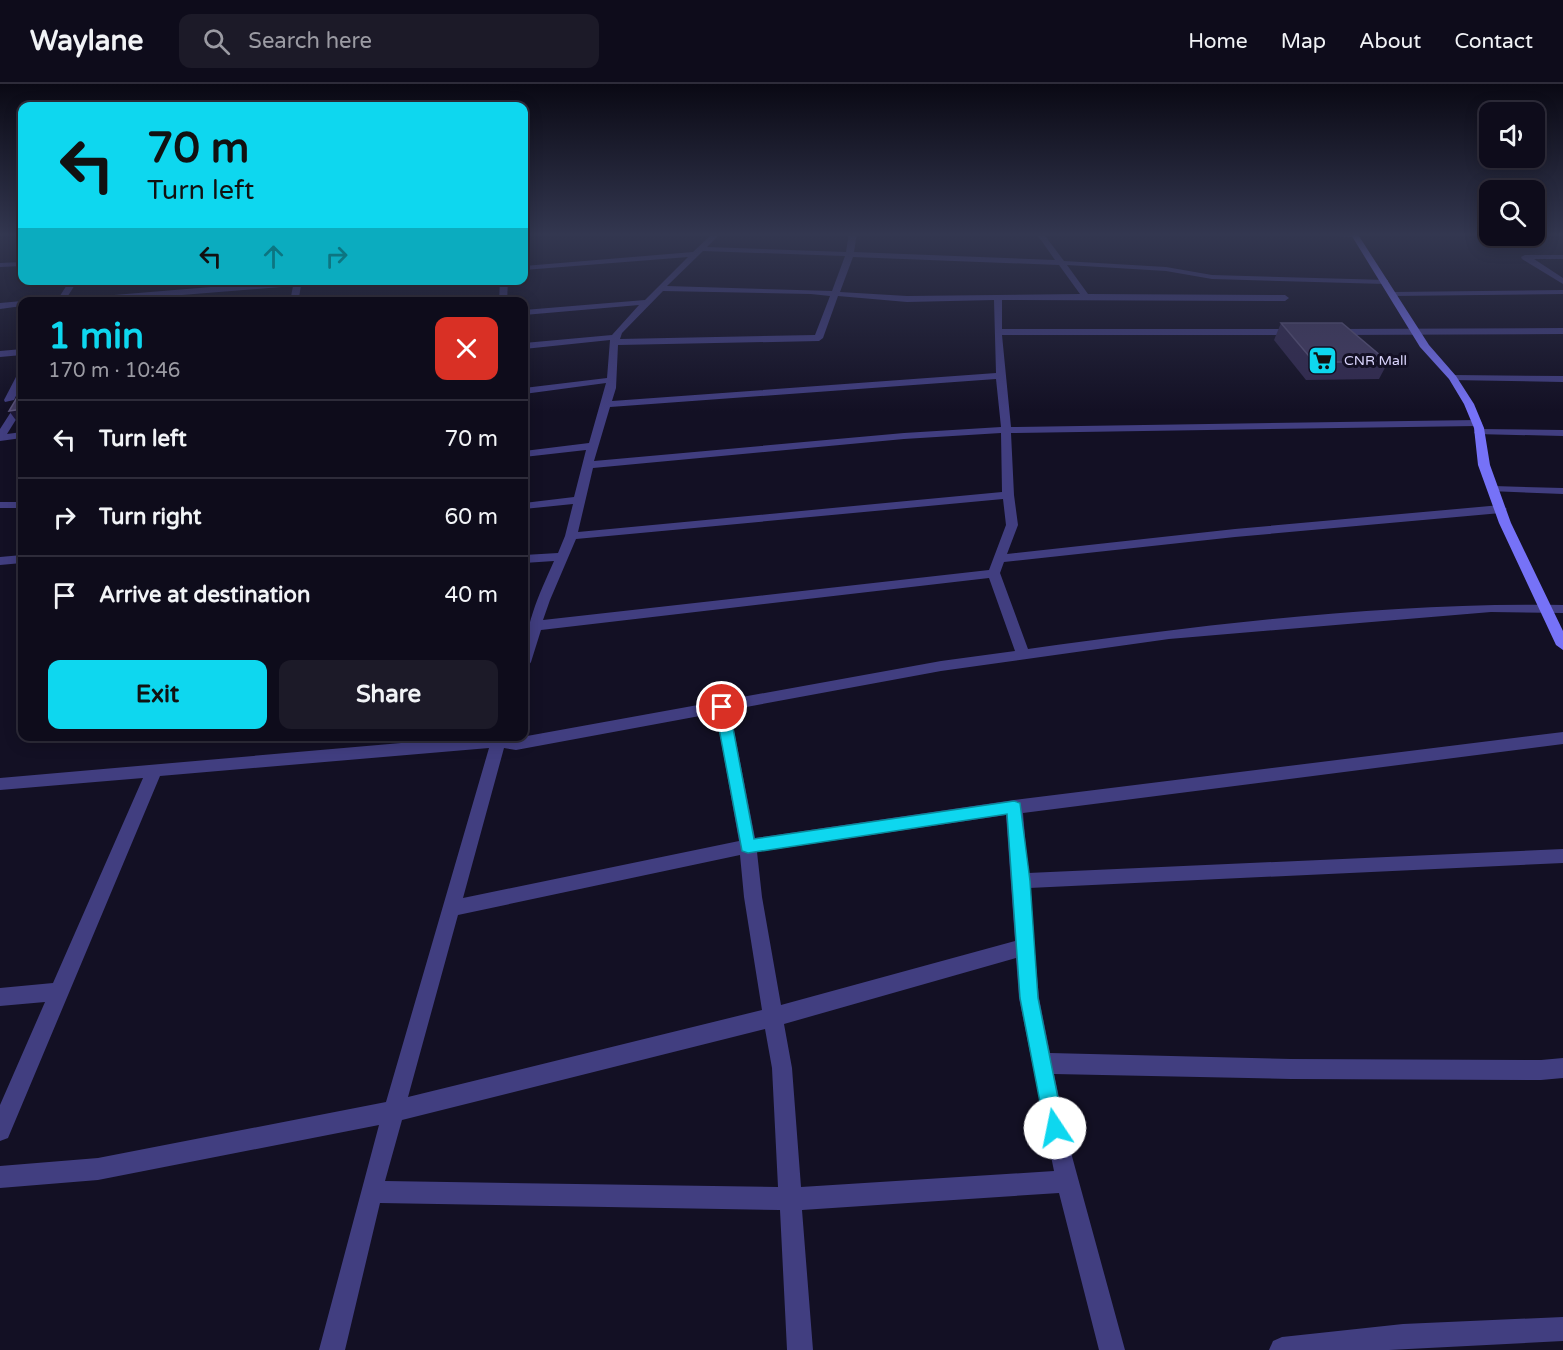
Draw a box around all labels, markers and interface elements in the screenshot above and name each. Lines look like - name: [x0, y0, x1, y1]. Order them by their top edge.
- search box: [179, 14, 599, 68]
- text: Waylane: [30, 24, 143, 58]
- icon: search: [200, 25, 233, 58]
- text: Search here: [248, 28, 372, 54]
- text: Home: [1188, 29, 1248, 54]
- text: Map: [1281, 29, 1326, 54]
- text: About: [1359, 29, 1421, 54]
- text: Contact: [1454, 29, 1533, 54]
- map controls: [1479, 102, 1545, 246]
- button: sound: [1479, 102, 1545, 168]
- text: 70 m: [147, 123, 249, 174]
- icon: left: [48, 126, 126, 204]
- text: Turn left: [147, 174, 254, 207]
- button: search: [1479, 180, 1545, 246]
- icon: left: [194, 240, 227, 273]
- icon: ahead: [257, 240, 290, 273]
- icon: right: [320, 240, 353, 273]
- text: 1 min: [48, 315, 144, 358]
- button: close: [435, 317, 498, 380]
- supermarket icon: CNR Mall: [1307, 344, 1339, 376]
- place label: CNR Mall: [1344, 352, 1407, 369]
- text: 170 m · 10:46: [48, 359, 180, 383]
- icon: left: [48, 423, 81, 456]
- text: Turn left: [99, 426, 187, 452]
- text: 70 m: [444, 426, 498, 452]
- icon: right: [48, 501, 81, 534]
- text: Turn right: [99, 504, 201, 530]
- text: 60 m: [444, 504, 498, 530]
- icon: arrive: [48, 579, 81, 612]
- text: Arrive at destination: [99, 582, 310, 608]
- text: 40 m: [444, 582, 498, 608]
- button: Exit: [48, 660, 267, 729]
- button: Share: [279, 660, 498, 729]
- pin: [696, 681, 747, 732]
- icon: arrive: [705, 690, 738, 723]
- position arrow: [1023, 1096, 1087, 1160]

